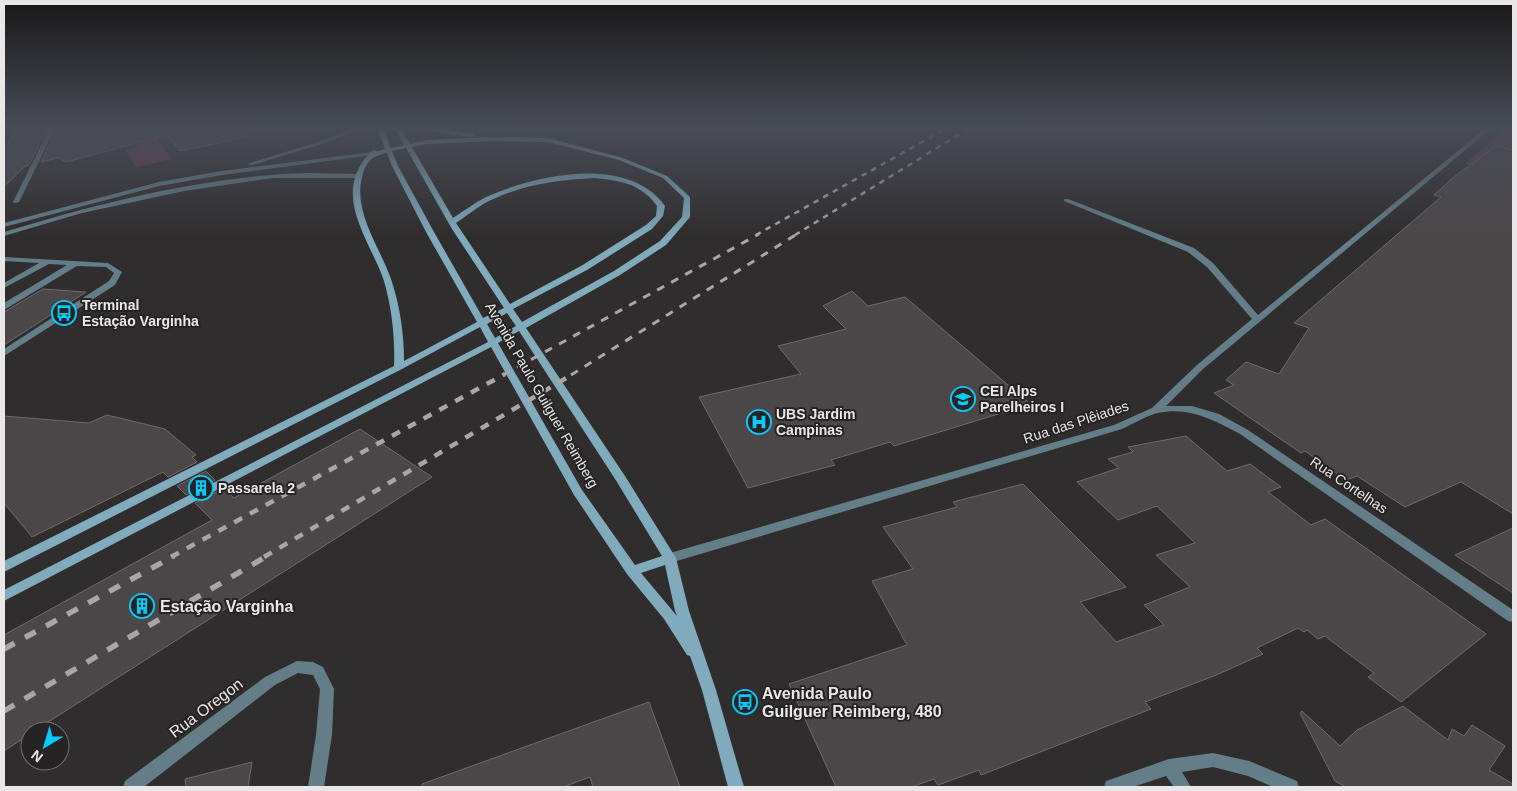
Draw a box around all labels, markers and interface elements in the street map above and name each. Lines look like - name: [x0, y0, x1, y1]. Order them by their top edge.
- place label: Terminal Estação Varginha: [82, 297, 199, 329]
- street label: Avenida Paulo Guilguer Reimberg: [482, 299, 602, 491]
- bus stop icon: Terminal Estação Varginha: [51, 300, 77, 326]
- place label: CEI Alps Parelheiros I: [980, 383, 1064, 415]
- school or university icon: CEI Alps Parelheiros I: [950, 386, 976, 412]
- street label: Rua das Plêiades: [1021, 397, 1131, 447]
- place label: UBS Jardim Campinas: [776, 406, 855, 438]
- hospital icon: UBS Jardim Campinas: [746, 409, 772, 435]
- street label: Rua Cortelhas: [1307, 453, 1391, 517]
- building icon: Passarela 2: [188, 475, 214, 501]
- place label: Passarela 2: [218, 480, 295, 496]
- building icon: Estação Varginha: [129, 593, 155, 619]
- place label: Estação Varginha: [160, 598, 293, 615]
- street label: Rua Oregon: [166, 675, 246, 741]
- place label: Avenida Paulo Guilguer Reimberg, 480: [762, 685, 942, 720]
- bus stop icon: Avenida Paulo Guilguer Reimberg, 480: [732, 689, 758, 715]
- north arrow: [20, 721, 70, 771]
- text: N: [28, 747, 46, 766]

